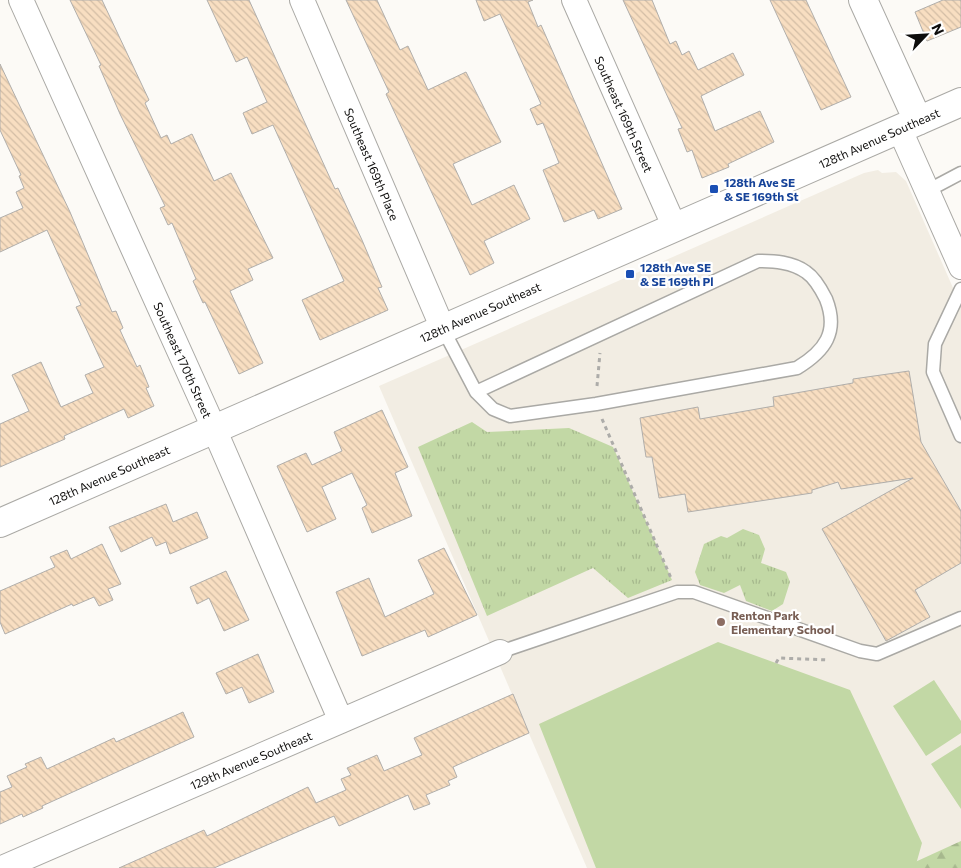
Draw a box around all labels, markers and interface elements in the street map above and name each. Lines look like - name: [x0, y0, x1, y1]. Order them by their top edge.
- north arrow: [901, 10, 951, 60]
- text: N: [928, 21, 948, 38]
- street label: Southeast 169th Street: [592, 54, 656, 174]
- street label: 128th Avenue Southeast: [816, 105, 942, 171]
- street label: Southeast 169th Place: [342, 106, 402, 222]
- place label: 128th Ave SE & SE 169th St: [724, 175, 799, 203]
- marker: 128th Ave SE & SE 169th St: [708, 183, 720, 195]
- place label: 128th Ave SE & SE 169th Pl: [640, 260, 714, 288]
- marker: 128th Ave SE & SE 169th Pl: [624, 268, 636, 280]
- street label: 128th Avenue Southeast: [417, 279, 543, 345]
- street label: Southeast 170th Street: [151, 300, 215, 420]
- street label: 128th Avenue Southeast: [46, 442, 172, 508]
- place label: Renton Park Elementary School: [731, 608, 834, 636]
- marker: Renton Park Elementary School: [715, 616, 727, 628]
- street label: 129th Avenue Southeast: [188, 728, 314, 792]

